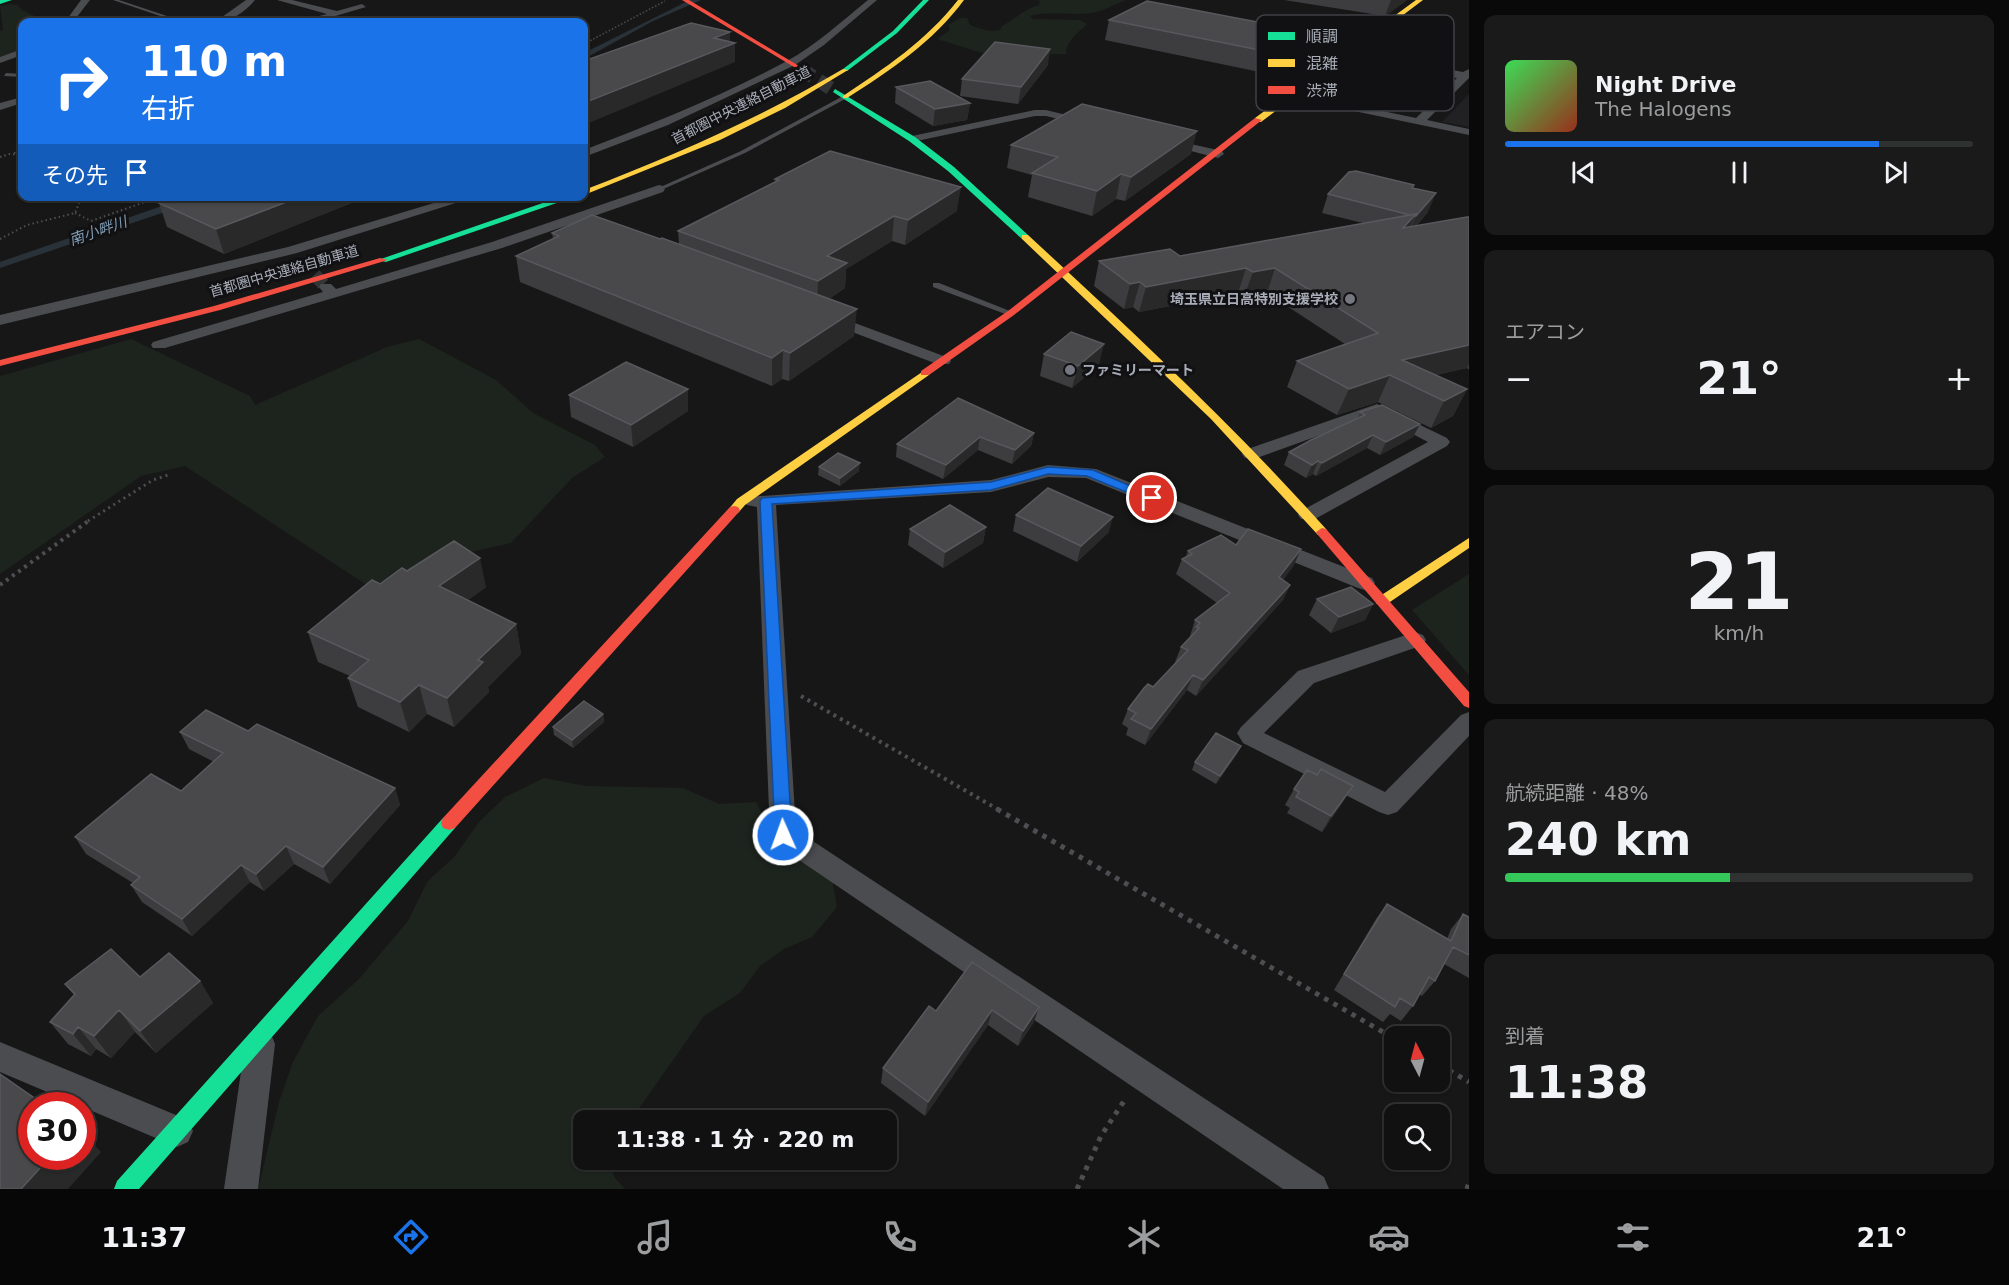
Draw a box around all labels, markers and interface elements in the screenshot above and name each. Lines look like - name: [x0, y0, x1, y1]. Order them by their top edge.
- legend: [1256, 15, 1454, 111]
- text: 順調: [1306, 27, 1338, 46]
- text: 110 m: [141, 37, 287, 86]
- icon: right: [42, 42, 120, 120]
- text: 混雑: [1306, 54, 1338, 73]
- street label: 首都圏中央連絡自動車道: [669, 63, 813, 147]
- text: Night Drive: [1595, 72, 1736, 97]
- text: 渋滞: [1306, 81, 1338, 100]
- text: 右折: [141, 93, 195, 124]
- text: The Halogens: [1595, 97, 1732, 121]
- icon: arrive: [120, 156, 153, 189]
- icon: previous: [1567, 156, 1600, 189]
- icon: pause: [1723, 156, 1756, 189]
- icon: next: [1879, 156, 1912, 189]
- text: その先: [42, 163, 108, 188]
- water label: 南小畔川: [67, 212, 131, 249]
- street label: 首都圏中央連絡自動車道: [208, 242, 360, 300]
- place label: 埼玉県立日高特別支援学校: [1170, 291, 1338, 307]
- marker: 埼玉県立日高特別支援学校: [1343, 292, 1357, 306]
- text: エアコン: [1505, 320, 1585, 344]
- text: 21°: [1696, 352, 1782, 405]
- text: −: [1505, 359, 1533, 398]
- text: +: [1945, 359, 1973, 398]
- place label: ファミリーマート: [1082, 362, 1194, 378]
- marker: ファミリーマート: [1063, 363, 1077, 377]
- pin: [1126, 472, 1177, 523]
- icon: arrive: [1135, 481, 1168, 514]
- text: 21: [1685, 537, 1793, 627]
- text: km/h: [1714, 621, 1764, 645]
- text: 航続距離 · 48%: [1505, 781, 1649, 805]
- position arrow: [751, 803, 815, 867]
- text: 240 km: [1505, 813, 1691, 866]
- text: 到着: [1505, 1024, 1545, 1048]
- north arrow: [1384, 1026, 1450, 1092]
- map controls: [1384, 1026, 1450, 1170]
- text: 11:38: [1505, 1056, 1648, 1109]
- speed limit sign: 30: [18, 1092, 96, 1170]
- button: search: [1384, 1104, 1450, 1170]
- text: 11:38 · 1 分 · 220 m: [616, 1127, 854, 1152]
- icon: directions: [390, 1216, 432, 1258]
- icon: music: [634, 1216, 676, 1258]
- icon: phone: [879, 1216, 921, 1258]
- icon: climate: [1123, 1216, 1165, 1258]
- icon: car: [1368, 1216, 1410, 1258]
- icon: filters: [1612, 1216, 1654, 1258]
- text: 11:37: [101, 1222, 187, 1253]
- text: 21°: [1857, 1222, 1908, 1253]

